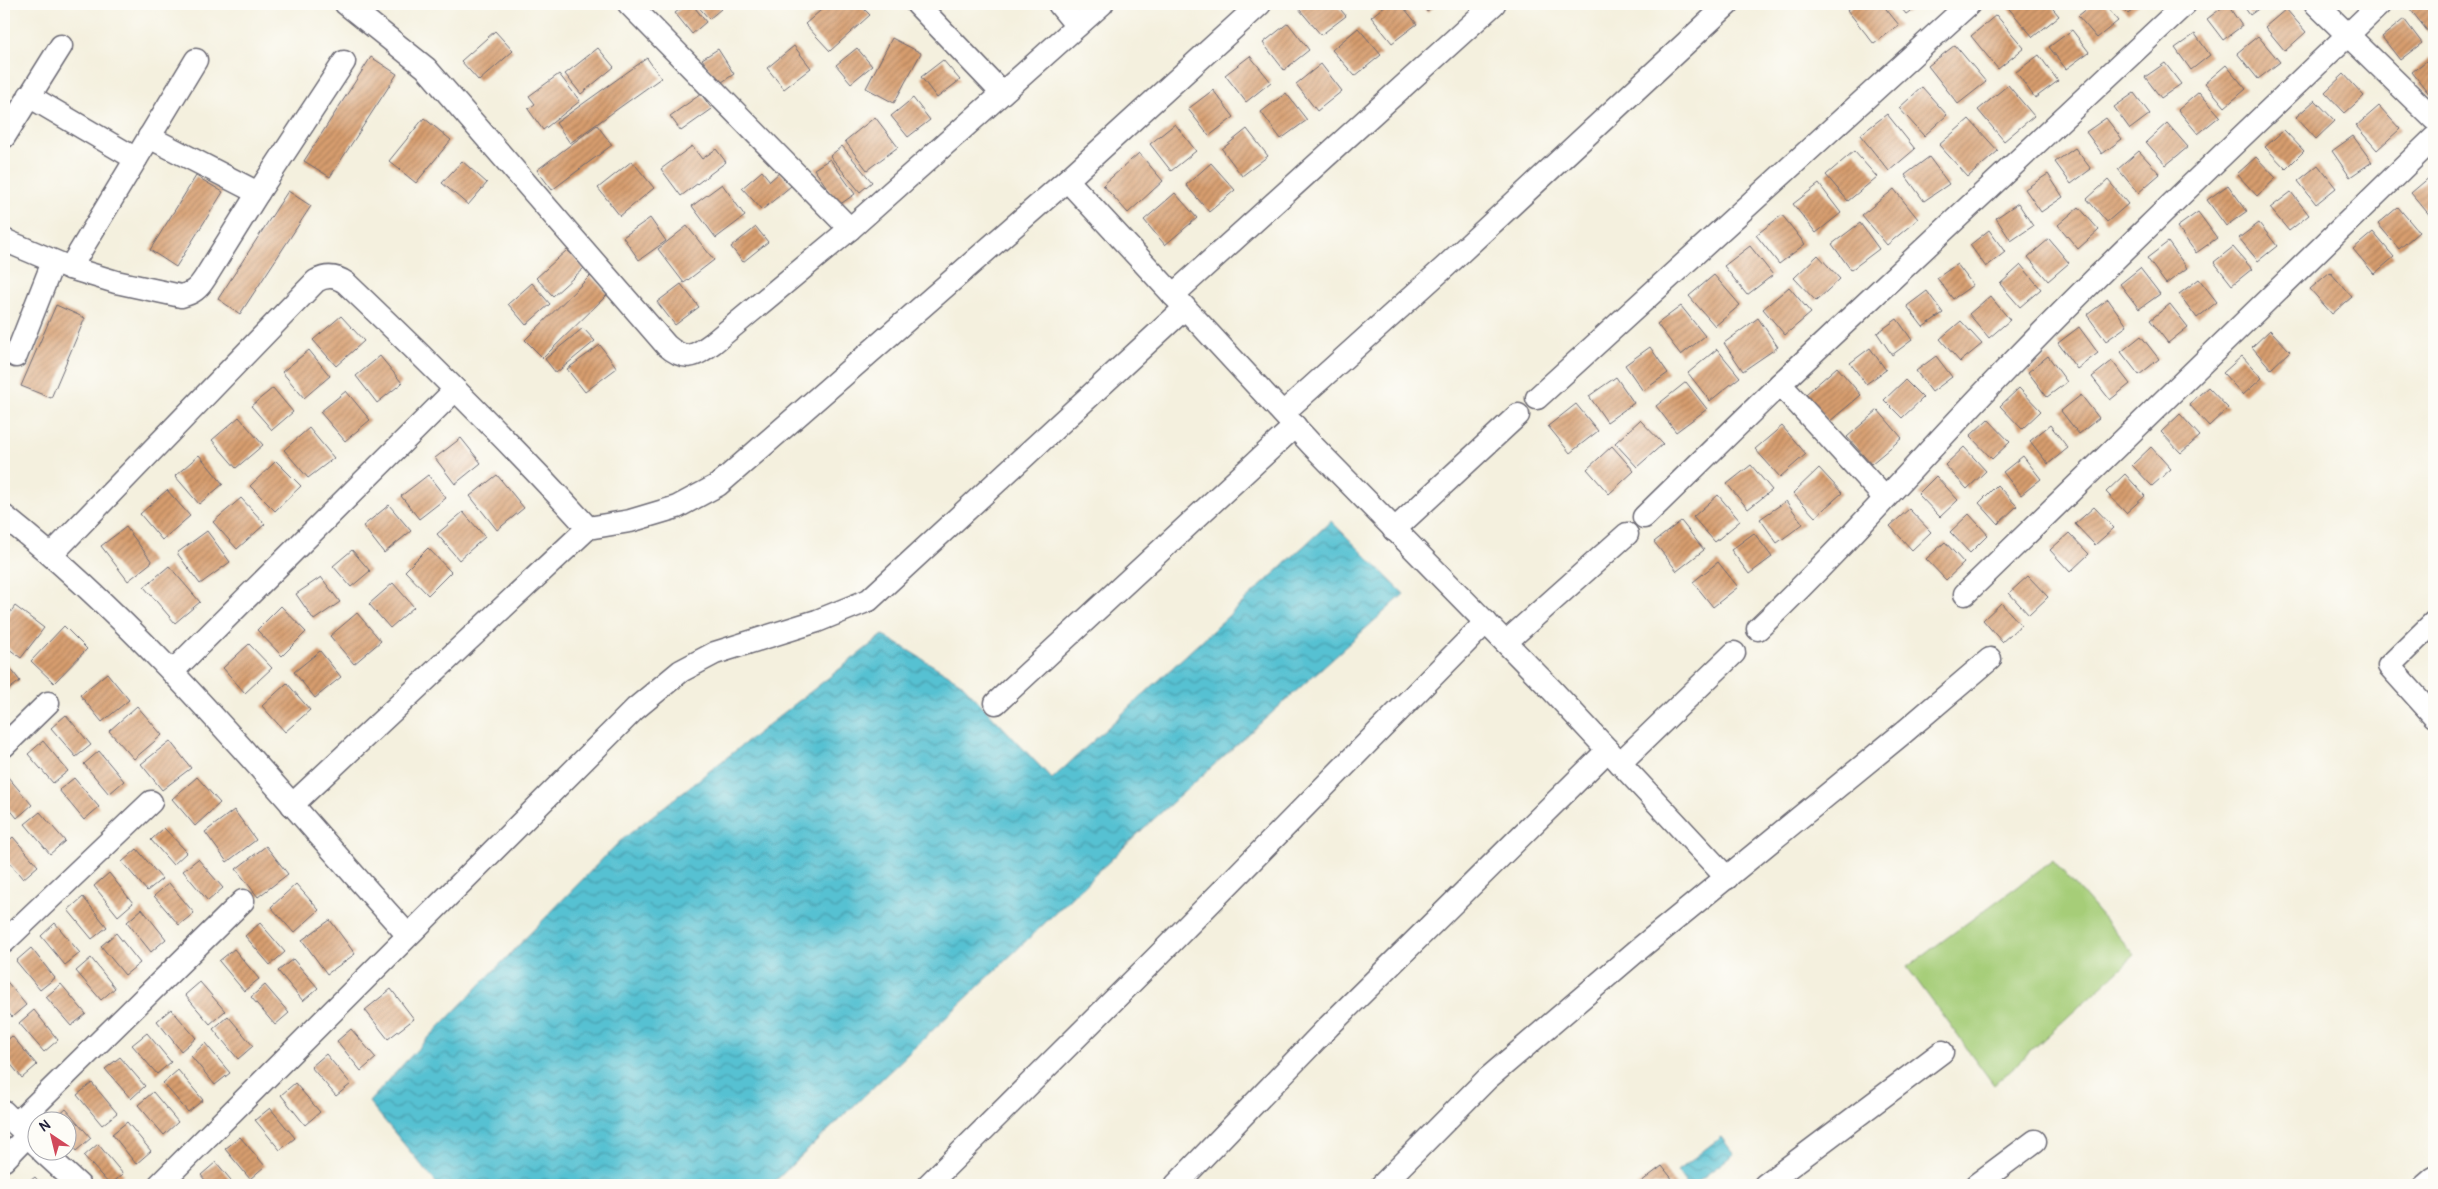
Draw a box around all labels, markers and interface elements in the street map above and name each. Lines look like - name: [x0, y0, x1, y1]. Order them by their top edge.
- north arrow: [28, 1112, 78, 1162]
- text: N: [36, 1116, 54, 1135]

